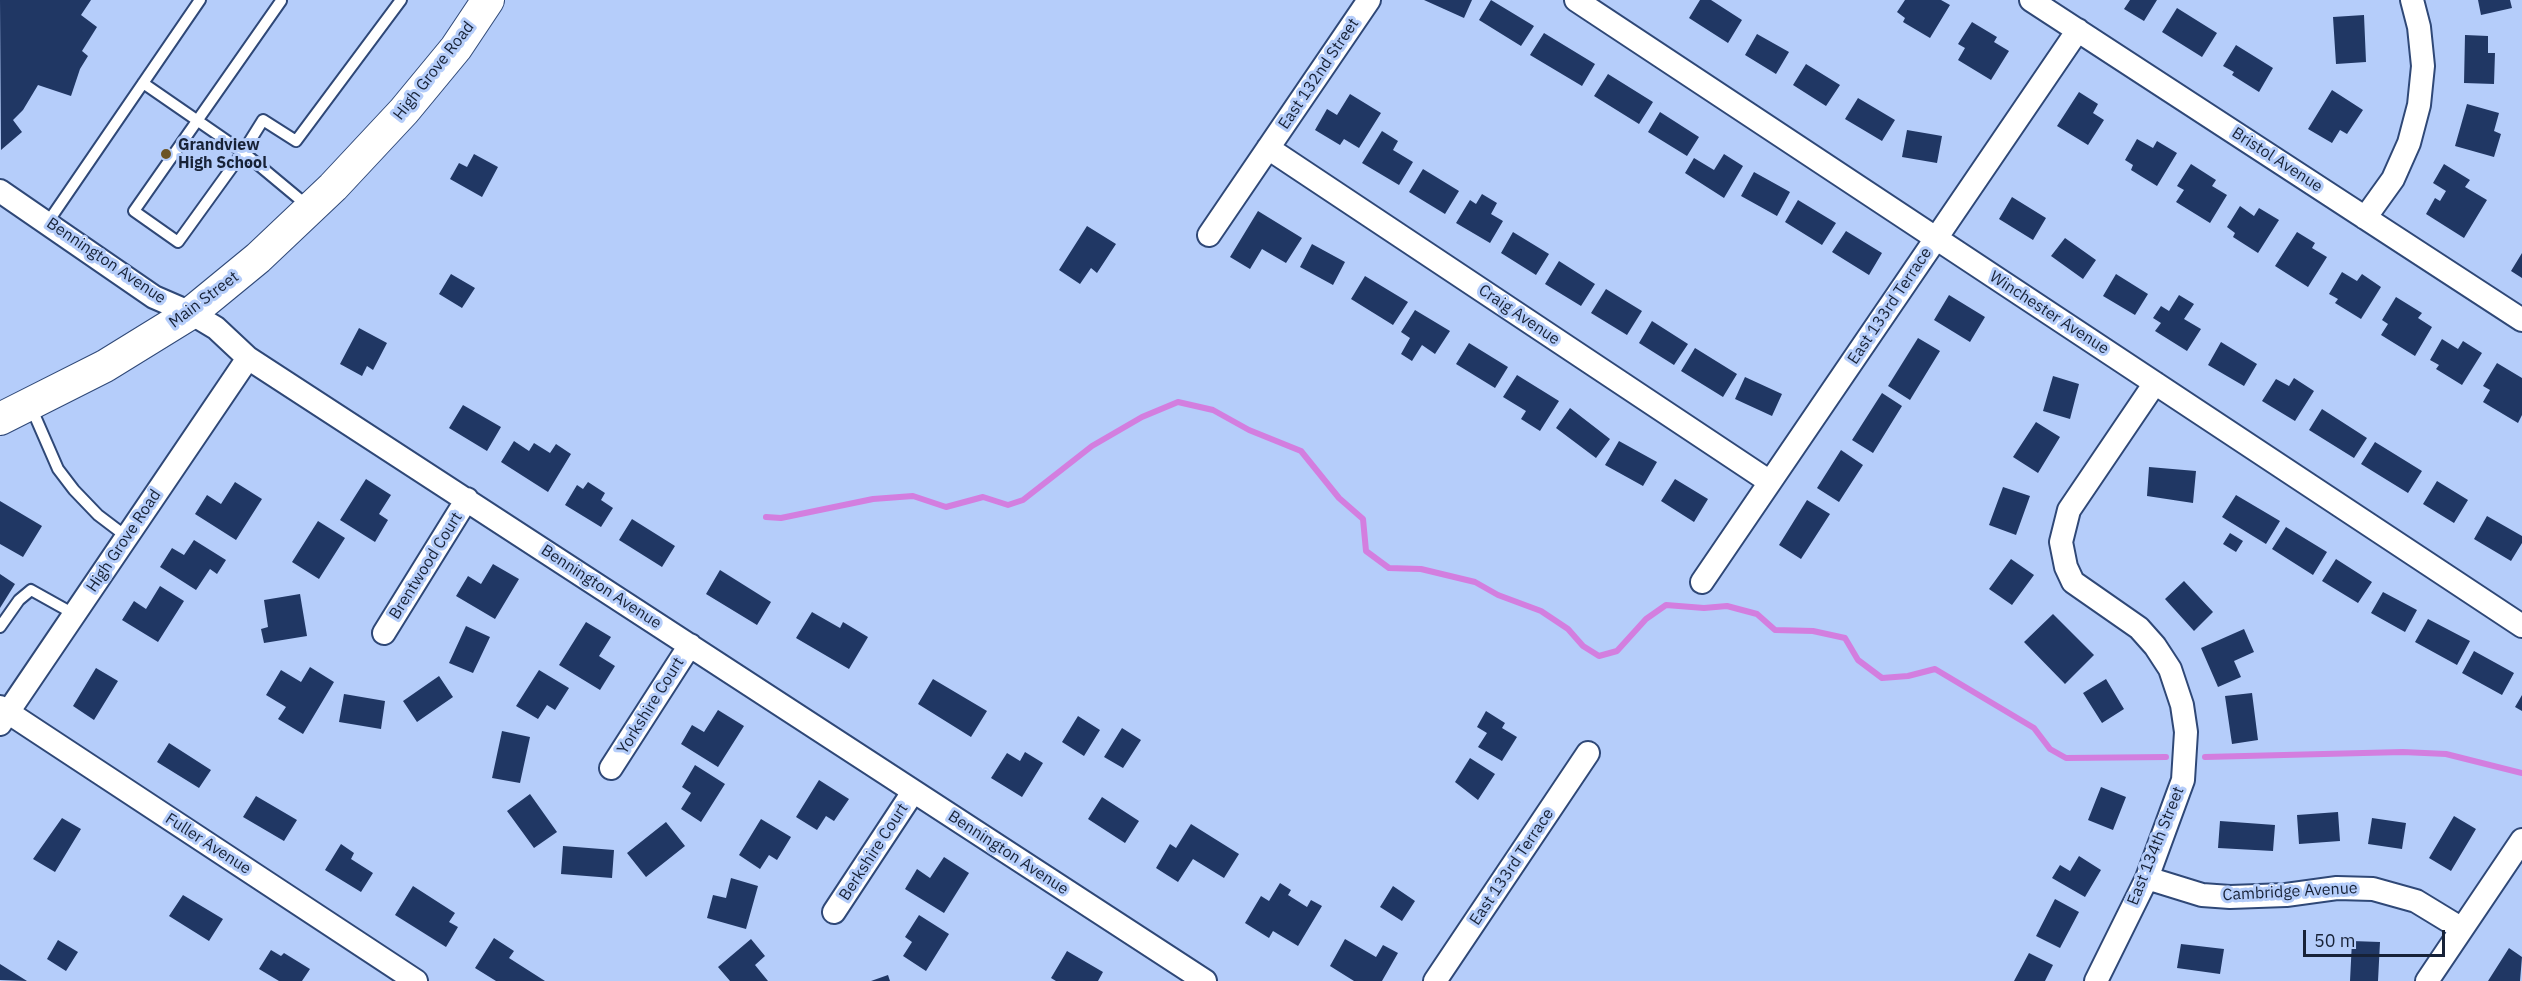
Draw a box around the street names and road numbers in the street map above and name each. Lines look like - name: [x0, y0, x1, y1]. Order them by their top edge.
- street label: East 132nd Street: [1275, 15, 1363, 133]
- street label: High Grove Road: [390, 18, 478, 124]
- street label: Bristol Avenue: [2228, 124, 2326, 196]
- street label: Bennington Avenue: [43, 214, 169, 308]
- street label: East 133rd Terrace: [1844, 244, 1936, 368]
- street label: Winchester Avenue: [1986, 267, 2112, 359]
- street label: Main Street: [165, 268, 243, 332]
- street label: Craig Avenue: [1475, 281, 1563, 349]
- street label: High Grove Road: [83, 486, 165, 596]
- street label: Brentwood Court: [385, 509, 467, 623]
- street label: Bennington Avenue: [537, 541, 665, 633]
- street label: Yorkshire Court: [614, 654, 688, 758]
- street label: East 134th Street: [2123, 784, 2189, 908]
- street label: Berkshire Court: [835, 800, 913, 904]
- street label: East 133rd Terrace: [1466, 805, 1558, 929]
- street label: Bennington Avenue: [944, 807, 1072, 899]
- street label: Fuller Avenue: [162, 809, 254, 879]
- street label: Cambridge Avenue: [2222, 879, 2358, 905]

